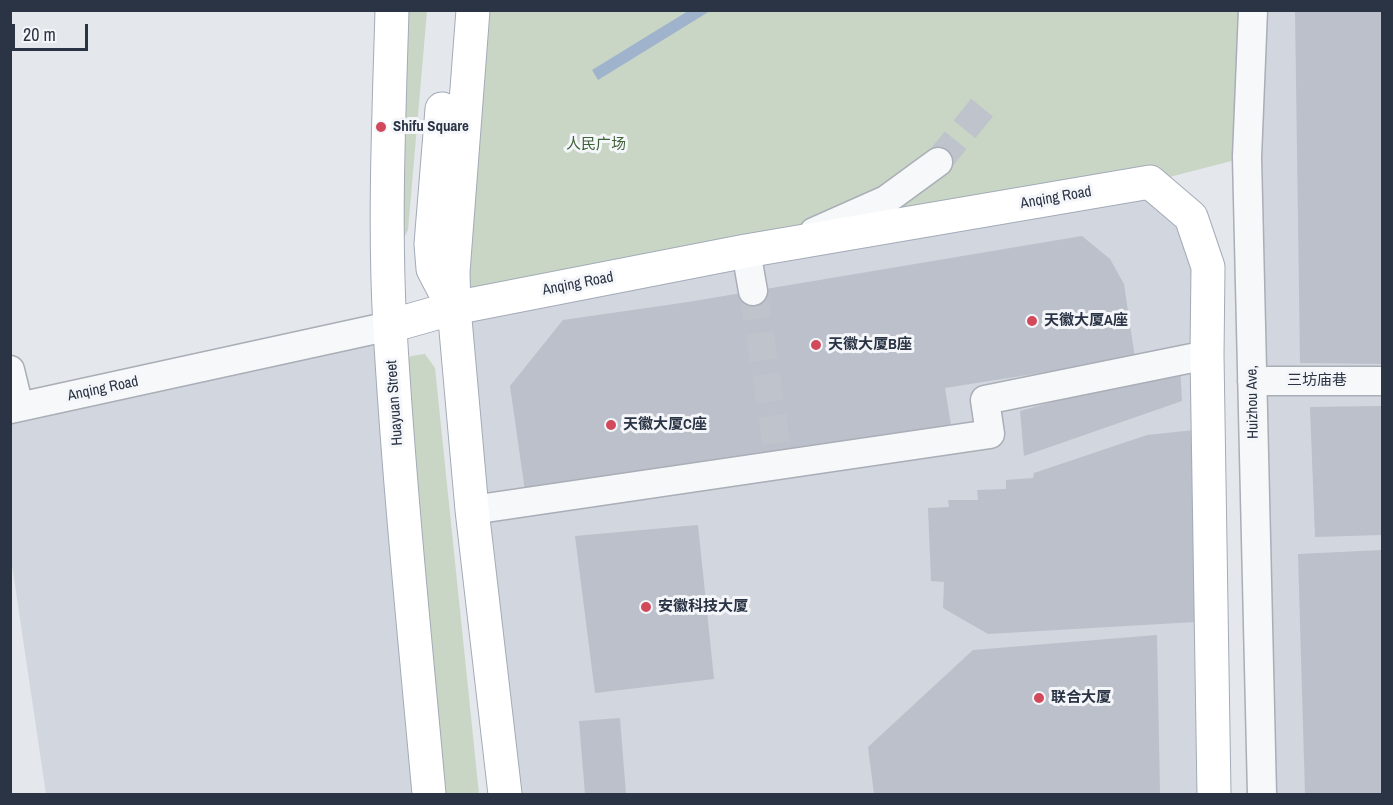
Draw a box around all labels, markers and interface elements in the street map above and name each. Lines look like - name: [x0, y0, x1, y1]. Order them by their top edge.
- scale bar: [15, 12, 92, 50]
- text: 20 m: [23, 22, 56, 47]
- place label: Shifu Square: [393, 118, 469, 136]
- marker: Shifu Square: [374, 120, 388, 134]
- park label: 人民广场: [566, 136, 626, 154]
- street label: Anqing Road: [1019, 183, 1093, 213]
- street label: Anqing Road: [541, 268, 615, 300]
- place label: 天徽大厦A座: [1044, 312, 1128, 330]
- marker: 天徽大厦A座: [1025, 314, 1039, 328]
- place label: 天徽大厦B座: [828, 336, 912, 354]
- marker: 天徽大厦B座: [809, 338, 823, 352]
- street label: Huayuan Street: [383, 360, 407, 446]
- street label: Huizhou Ave,: [1243, 365, 1263, 439]
- street label: 三坊庙巷: [1287, 372, 1347, 390]
- street label: Anqing Road: [66, 373, 140, 405]
- place label: 天徽大厦C座: [623, 416, 707, 434]
- marker: 天徽大厦C座: [604, 418, 618, 432]
- place label: 安徽科技大厦: [658, 598, 748, 616]
- marker: 安徽科技大厦: [639, 600, 653, 614]
- place label: 联合大厦: [1051, 689, 1111, 707]
- marker: 联合大厦: [1032, 691, 1046, 705]

